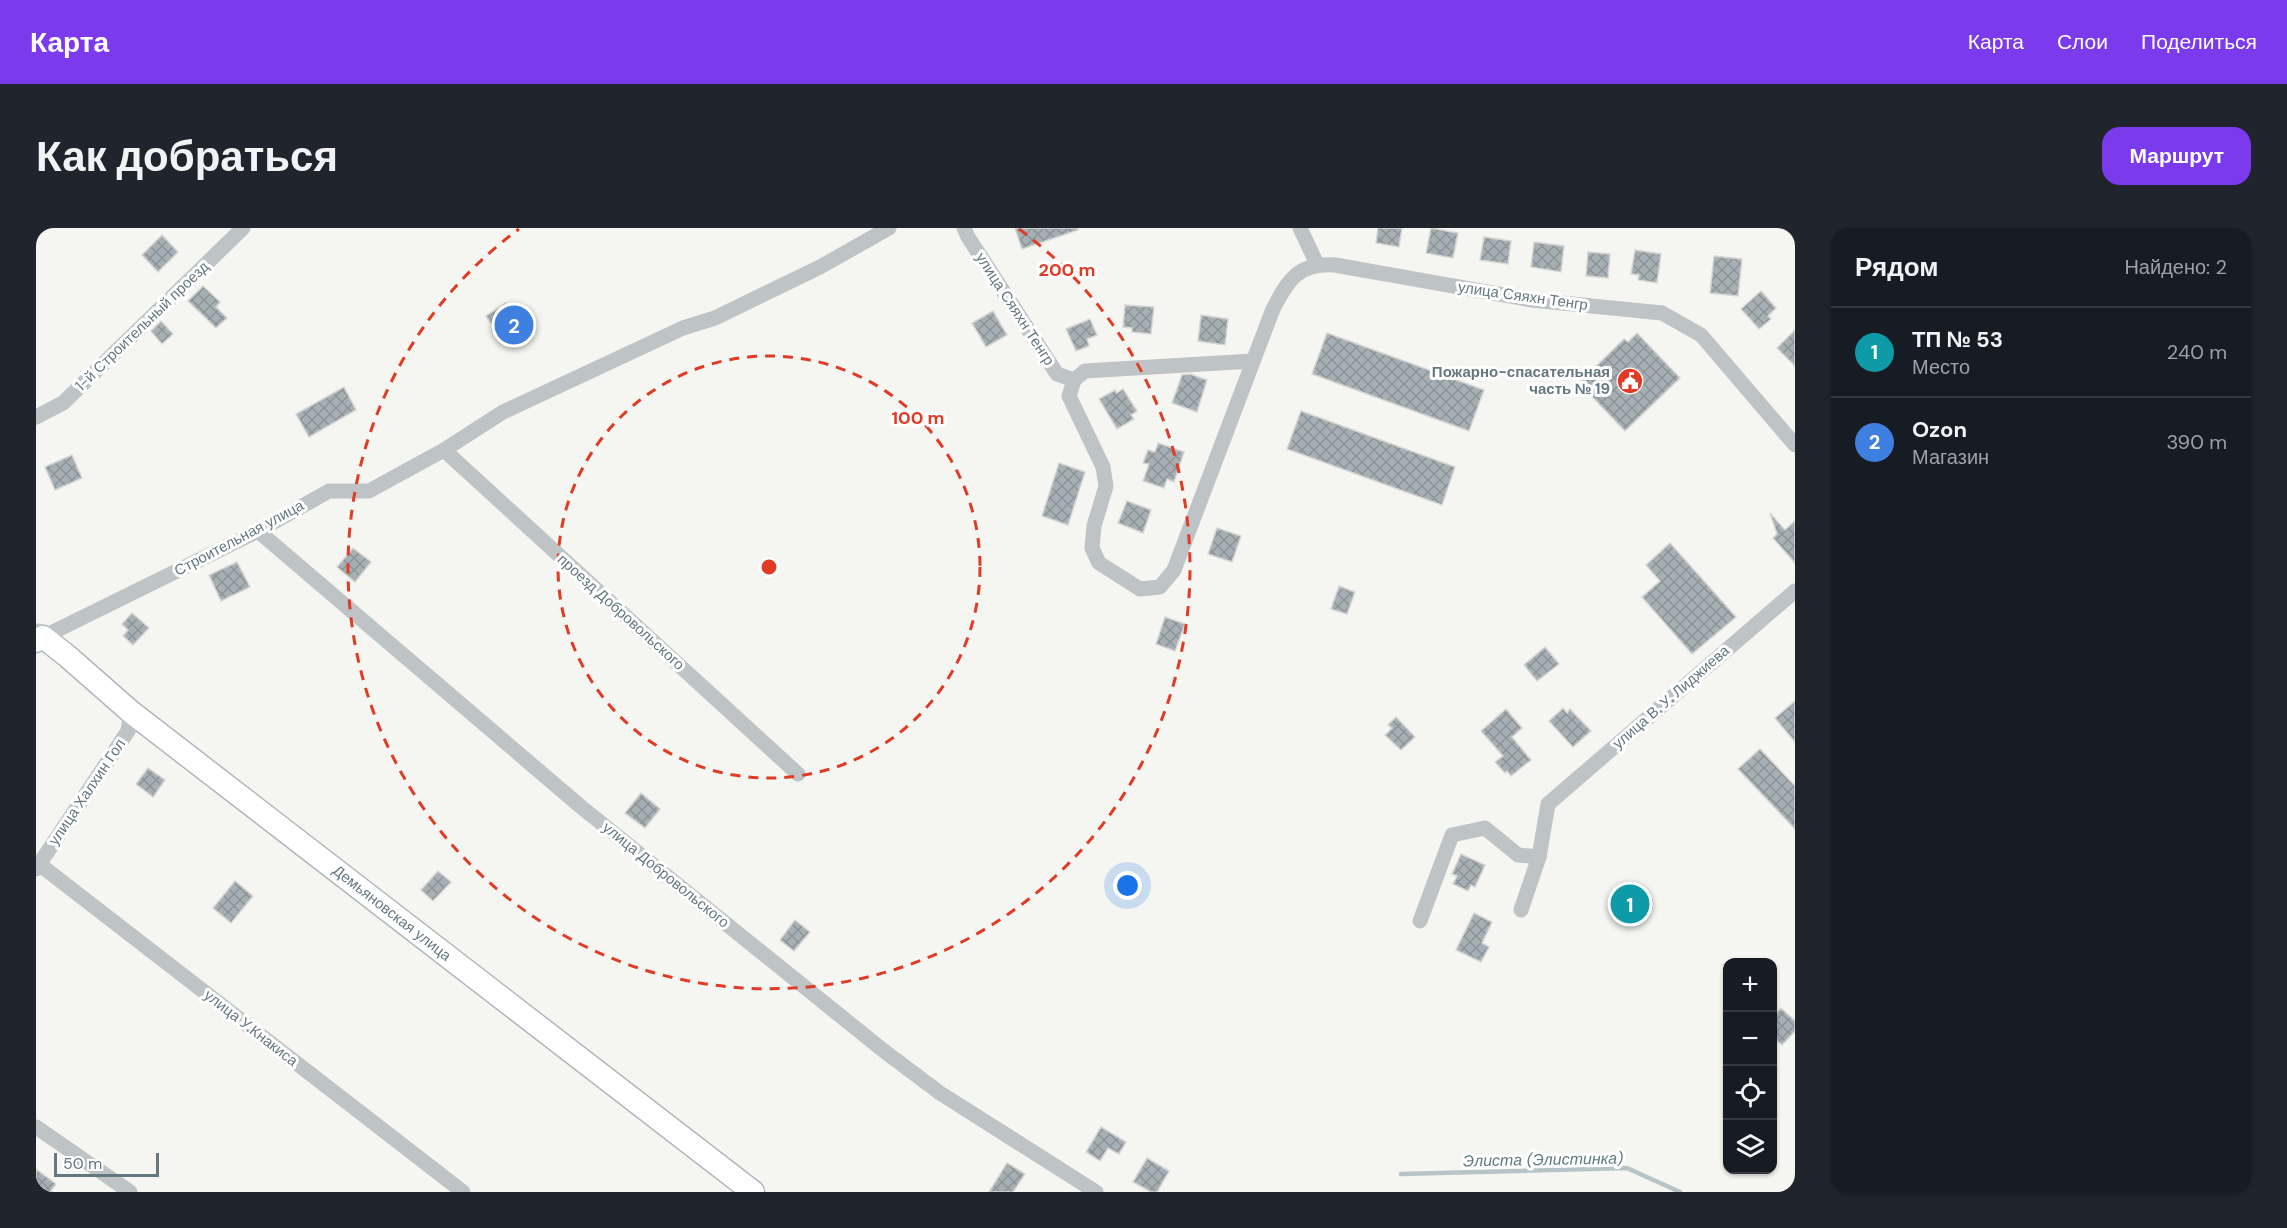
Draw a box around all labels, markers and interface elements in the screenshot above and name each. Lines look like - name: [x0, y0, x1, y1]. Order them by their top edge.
- text: Карта: [30, 24, 109, 61]
- text: Карта: [1968, 28, 2024, 56]
- text: Слои: [2057, 28, 2108, 56]
- text: Поделиться: [2141, 28, 2257, 56]
- button: Маршрут: [2102, 127, 2251, 185]
- text: Как добраться: [36, 129, 338, 184]
- street label: улица Сяяхн Тенгр: [971, 249, 1059, 369]
- text: Рядом: [1855, 250, 1938, 284]
- text: Найдено: 2: [2124, 254, 2227, 280]
- street label: 1-й Строительный проезд: [71, 257, 213, 395]
- text: 200 m: [1039, 258, 1095, 282]
- street label: улица Сяяхн Тенгр: [1457, 277, 1589, 315]
- pin: 2: [494, 302, 534, 348]
- text: ТП № 53: [1912, 325, 2003, 354]
- text: 1: [1871, 339, 1878, 365]
- text: 240 m: [2167, 339, 2227, 365]
- text: Место: [1912, 354, 1970, 380]
- place label: Пожарно-спасательная часть № 19: [1432, 362, 1610, 399]
- public building icon: Пожарно-спасательная часть № 19: [1615, 366, 1645, 396]
- text: 100 m: [891, 406, 945, 430]
- text: Ozon: [1912, 415, 1967, 444]
- text: 2: [1869, 429, 1880, 455]
- text: 390 m: [2166, 429, 2227, 455]
- text: Магазин: [1912, 444, 1989, 470]
- street label: Строительная улица: [171, 495, 308, 581]
- street label: проезд Добровольского: [553, 550, 689, 674]
- centre of rings: [759, 557, 779, 577]
- street label: улица В. У. Лиджиева: [1608, 640, 1734, 753]
- street label: улица Халхин Гол: [44, 735, 130, 849]
- street label: улица Добровольского: [598, 818, 734, 932]
- street label: Демьяновская улица: [329, 860, 456, 966]
- your location: [1113, 871, 1142, 900]
- pin: 1: [1610, 882, 1650, 926]
- map controls: [1723, 958, 1777, 1174]
- button: +: [1723, 958, 1777, 1012]
- street label: улица У.Кнакиса: [200, 985, 303, 1071]
- button: −: [1723, 1012, 1777, 1066]
- button: locate: [1723, 1066, 1777, 1120]
- button: layers: [1723, 1120, 1777, 1174]
- water label: Элиста (Элистинка): [1463, 1148, 1623, 1171]
- scale bar: [54, 1150, 159, 1178]
- text: 50 m: [63, 1153, 102, 1174]

